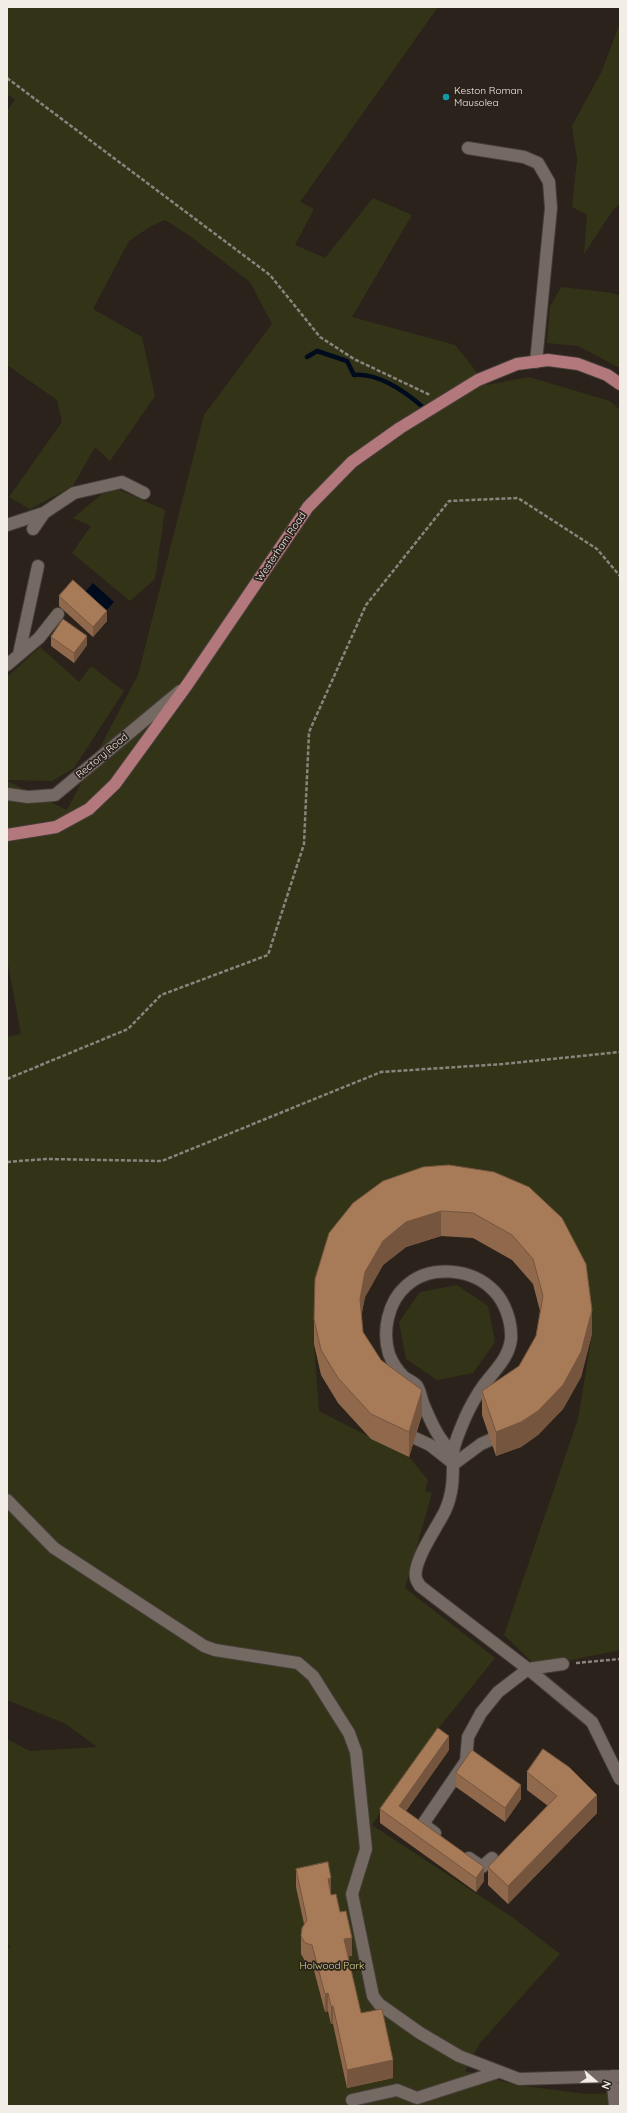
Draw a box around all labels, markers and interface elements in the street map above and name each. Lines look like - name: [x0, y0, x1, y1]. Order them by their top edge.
- place label: Keston Roman Mausolea: [454, 85, 522, 108]
- marker: Keston Roman Mausolea: [441, 92, 451, 102]
- street label: Westerham Road: [253, 510, 309, 584]
- street label: Rectory Road: [74, 731, 130, 781]
- park label: Holwood Park: [300, 1960, 364, 1972]
- north arrow: [575, 2061, 615, 2101]
- text: N: [598, 2079, 614, 2091]

